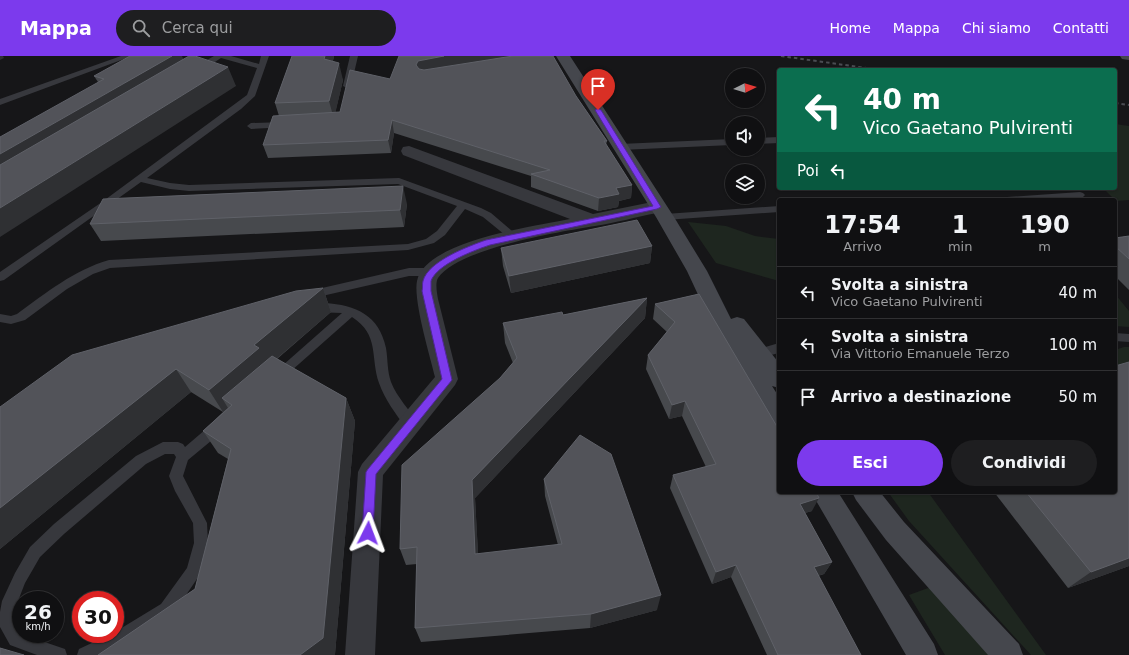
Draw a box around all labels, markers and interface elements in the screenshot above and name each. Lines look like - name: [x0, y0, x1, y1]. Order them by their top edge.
- search box: [116, 10, 396, 46]
- text: Mappa: [20, 17, 92, 39]
- icon: search: [130, 17, 152, 39]
- text: Cerca qui: [162, 19, 233, 37]
- text: Home: [830, 20, 871, 36]
- text: Mappa: [893, 20, 940, 36]
- text: Chi siamo: [962, 20, 1031, 36]
- text: Contatti: [1053, 20, 1109, 36]
- north arrow: [725, 68, 765, 108]
- map controls: [725, 68, 765, 204]
- pin: [581, 69, 615, 110]
- icon: arrive: [587, 75, 609, 97]
- text: 40 m: [863, 83, 941, 116]
- icon: left: [797, 84, 849, 136]
- button: sound: [725, 116, 765, 156]
- text: Vico Gaetano Pulvirenti: [863, 117, 1073, 138]
- icon: left: [827, 160, 849, 182]
- text: Poi: [797, 162, 819, 180]
- button: layers: [725, 164, 765, 204]
- text: 17:54: [824, 211, 901, 239]
- text: 1: [952, 211, 968, 239]
- text: 190: [1020, 211, 1070, 239]
- text: Arrivo: [843, 239, 882, 254]
- text: min: [948, 239, 972, 254]
- text: m: [1038, 239, 1051, 254]
- text: Svolta a sinistra: [831, 276, 968, 294]
- icon: left: [797, 282, 819, 304]
- text: 40 m: [1059, 284, 1097, 302]
- text: Vico Gaetano Pulvirenti: [831, 294, 983, 309]
- text: Svolta a sinistra: [831, 328, 968, 346]
- icon: left: [797, 334, 819, 356]
- text: 100 m: [1049, 336, 1097, 354]
- text: Via Vittorio Emanuele Terzo: [831, 346, 1010, 361]
- icon: arrive: [797, 386, 819, 408]
- text: Arrivo a destinazione: [831, 388, 1011, 406]
- text: 50 m: [1059, 388, 1097, 406]
- button: Esci: [797, 440, 943, 486]
- button: Condividi: [951, 440, 1097, 486]
- position arrow: [347, 512, 389, 554]
- speed limit sign: 30: [72, 591, 124, 643]
- text: 26: [24, 600, 52, 624]
- text: km/h: [25, 621, 51, 632]

